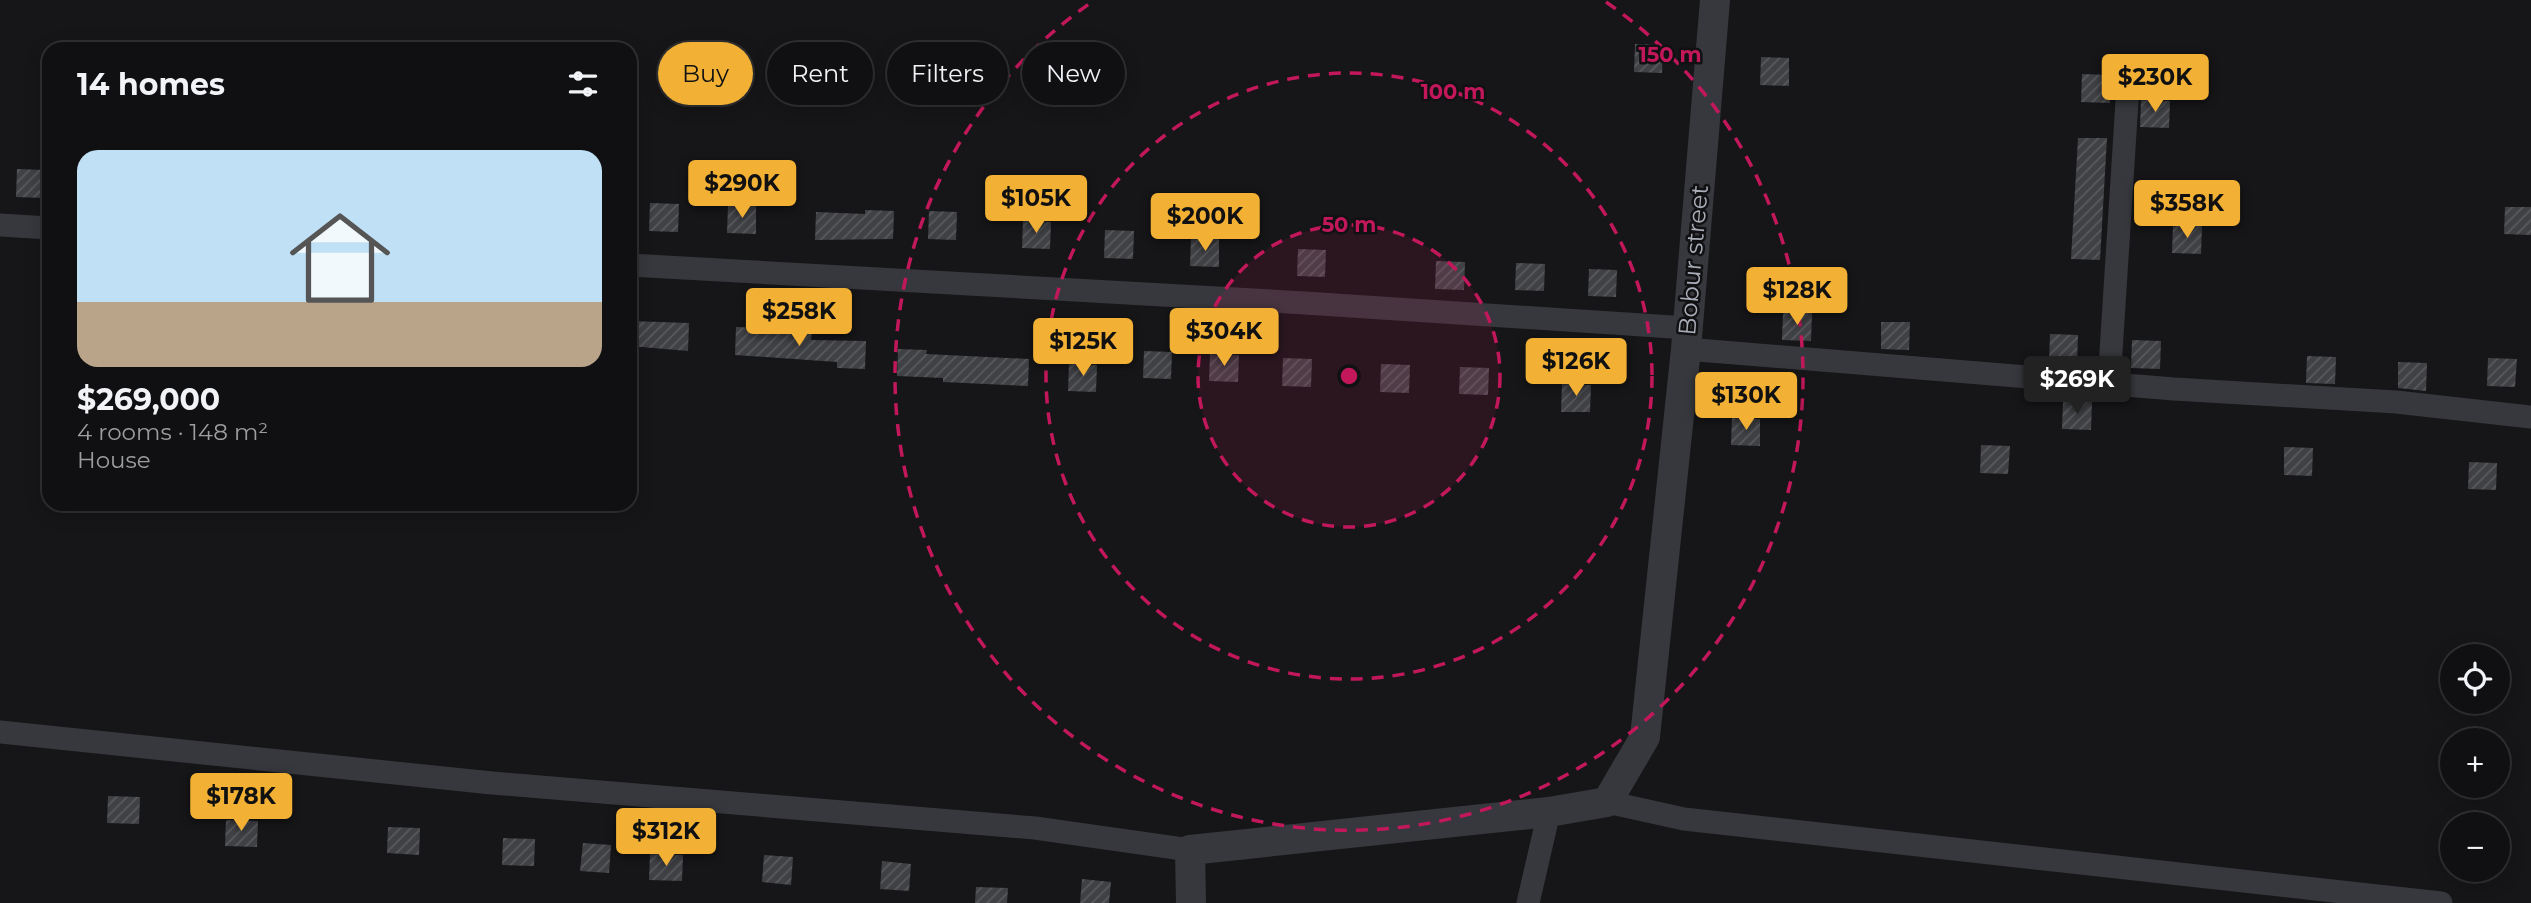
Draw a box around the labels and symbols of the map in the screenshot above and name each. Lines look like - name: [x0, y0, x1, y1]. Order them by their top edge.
- text: 150 m: [1639, 42, 1701, 67]
- pin: $230K: [2106, 54, 2204, 114]
- text: 100 m: [1421, 79, 1485, 104]
- pin: $290K: [693, 160, 791, 220]
- pin: $105K: [987, 176, 1085, 235]
- pin: $358K: [2138, 180, 2236, 240]
- street label: Bobur street: [1672, 183, 1714, 336]
- pin: $200K: [1156, 194, 1254, 253]
- text: 50 m: [1322, 212, 1376, 237]
- pin: $128K: [1748, 268, 1846, 327]
- pin: $258K: [750, 288, 848, 348]
- pin: $304K: [1175, 308, 1273, 368]
- pin: $125K: [1034, 318, 1132, 378]
- pin: $126K: [1527, 338, 1625, 398]
- pin: $269K: [2028, 356, 2126, 416]
- centre of rings: [1337, 364, 1361, 388]
- pin: $130K: [1697, 372, 1795, 432]
- pin: $178K: [192, 774, 290, 833]
- pin: $312K: [617, 808, 715, 868]

